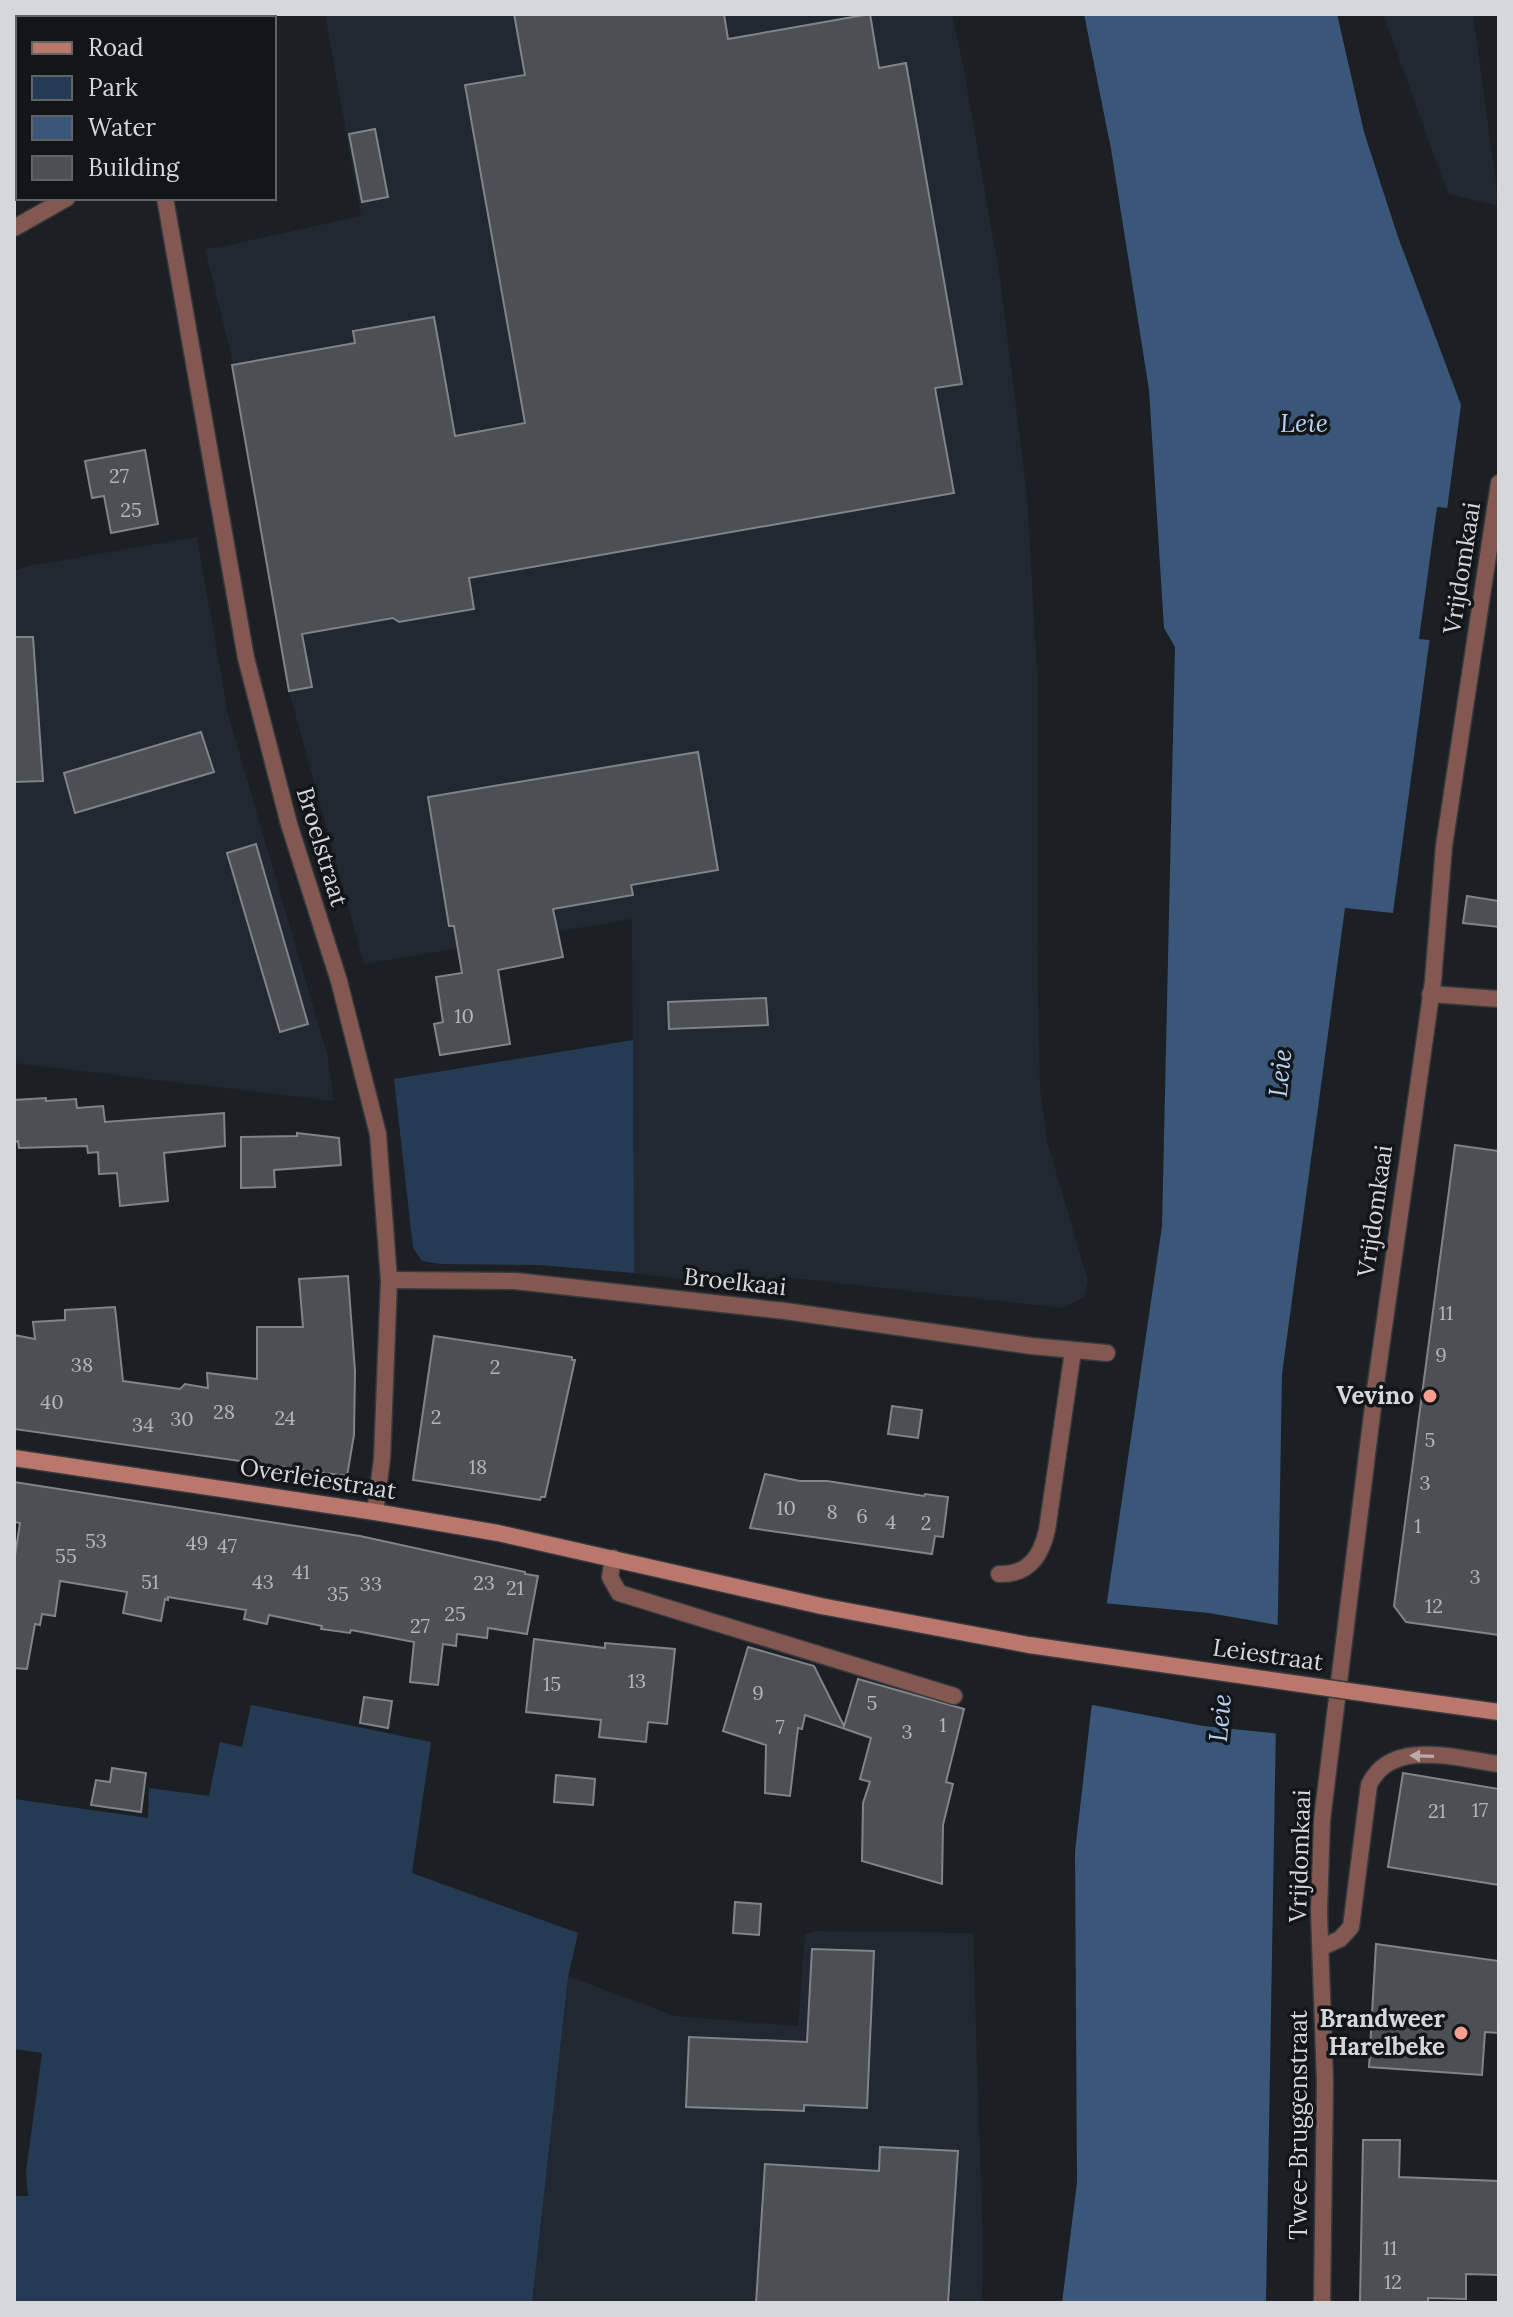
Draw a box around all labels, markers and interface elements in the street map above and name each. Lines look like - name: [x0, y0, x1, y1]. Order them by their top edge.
- legend: [16, 16, 276, 200]
- text: Road: [88, 32, 144, 63]
- text: Park: [88, 72, 138, 103]
- text: Water: [88, 112, 156, 143]
- text: Building: [88, 152, 180, 183]
- water label: Leie: [1280, 406, 1328, 439]
- house number: 27: [109, 463, 129, 488]
- house number: 25: [120, 497, 142, 522]
- street label: Vrijdomkaai: [1436, 500, 1487, 637]
- street label: Broelstraat: [290, 783, 355, 911]
- house number: 10: [454, 1003, 474, 1028]
- water label: Leie: [1261, 1047, 1298, 1099]
- street label: Vrijdomkaai: [1350, 1143, 1399, 1280]
- street label: Broelkaai: [682, 1261, 788, 1302]
- house number: 11: [1439, 1300, 1453, 1325]
- house number: 9: [1435, 1342, 1447, 1367]
- house number: 38: [71, 1352, 93, 1377]
- house number: 2: [490, 1354, 500, 1379]
- place label: Vevino: [1336, 1380, 1414, 1411]
- marker: Vevino: [1421, 1387, 1439, 1405]
- house number: 40: [40, 1389, 64, 1414]
- house number: 28: [213, 1399, 235, 1424]
- house number: 2: [431, 1404, 441, 1429]
- house number: 24: [274, 1405, 296, 1430]
- house number: 30: [170, 1406, 194, 1431]
- house number: 34: [132, 1412, 154, 1437]
- house number: 5: [1425, 1427, 1435, 1452]
- street label: Overleiestraat: [238, 1451, 399, 1506]
- house number: 18: [469, 1454, 487, 1479]
- house number: 3: [1419, 1470, 1431, 1495]
- house number: 10: [776, 1495, 796, 1520]
- house number: 8: [826, 1499, 838, 1524]
- house number: 6: [856, 1503, 868, 1528]
- house number: 4: [886, 1509, 897, 1534]
- house number: 2: [921, 1510, 931, 1535]
- house number: 1: [1414, 1513, 1422, 1538]
- house number: 53: [85, 1528, 107, 1553]
- house number: 49: [186, 1530, 208, 1555]
- house number: 47: [217, 1533, 237, 1558]
- house number: 55: [55, 1543, 77, 1568]
- house number: 41: [292, 1559, 310, 1584]
- house number: 3: [1469, 1564, 1481, 1589]
- house number: 51: [141, 1569, 159, 1594]
- house number: 43: [252, 1569, 274, 1594]
- house number: 23: [473, 1570, 495, 1595]
- house number: 33: [360, 1571, 382, 1596]
- house number: 21: [506, 1575, 524, 1600]
- house number: 35: [327, 1581, 349, 1606]
- house number: 12: [1425, 1593, 1443, 1618]
- house number: 25: [444, 1601, 466, 1626]
- house number: 27: [410, 1613, 430, 1638]
- street label: Leiestraat: [1211, 1631, 1326, 1678]
- house number: 13: [628, 1668, 646, 1693]
- house number: 15: [543, 1671, 561, 1696]
- house number: 9: [752, 1680, 764, 1705]
- house number: 5: [867, 1690, 877, 1715]
- water label: Leie: [1201, 1692, 1238, 1743]
- house number: 1: [939, 1712, 947, 1737]
- house number: 7: [775, 1714, 785, 1739]
- house number: 3: [901, 1719, 913, 1744]
- one-way arrow: [1409, 1749, 1434, 1762]
- street label: Vrijdomkaai: [1282, 1789, 1317, 1924]
- house number: 17: [1472, 1797, 1488, 1822]
- house number: 21: [1428, 1798, 1446, 1823]
- place label: Brandweer Harelbeke: [1319, 2003, 1445, 2062]
- street label: Twee-Bruggenstraat: [1283, 2010, 1314, 2240]
- marker: Brandweer Harelbeke: [1452, 2024, 1470, 2042]
- house number: 11: [1383, 2235, 1397, 2260]
- house number: 12: [1384, 2269, 1402, 2294]

